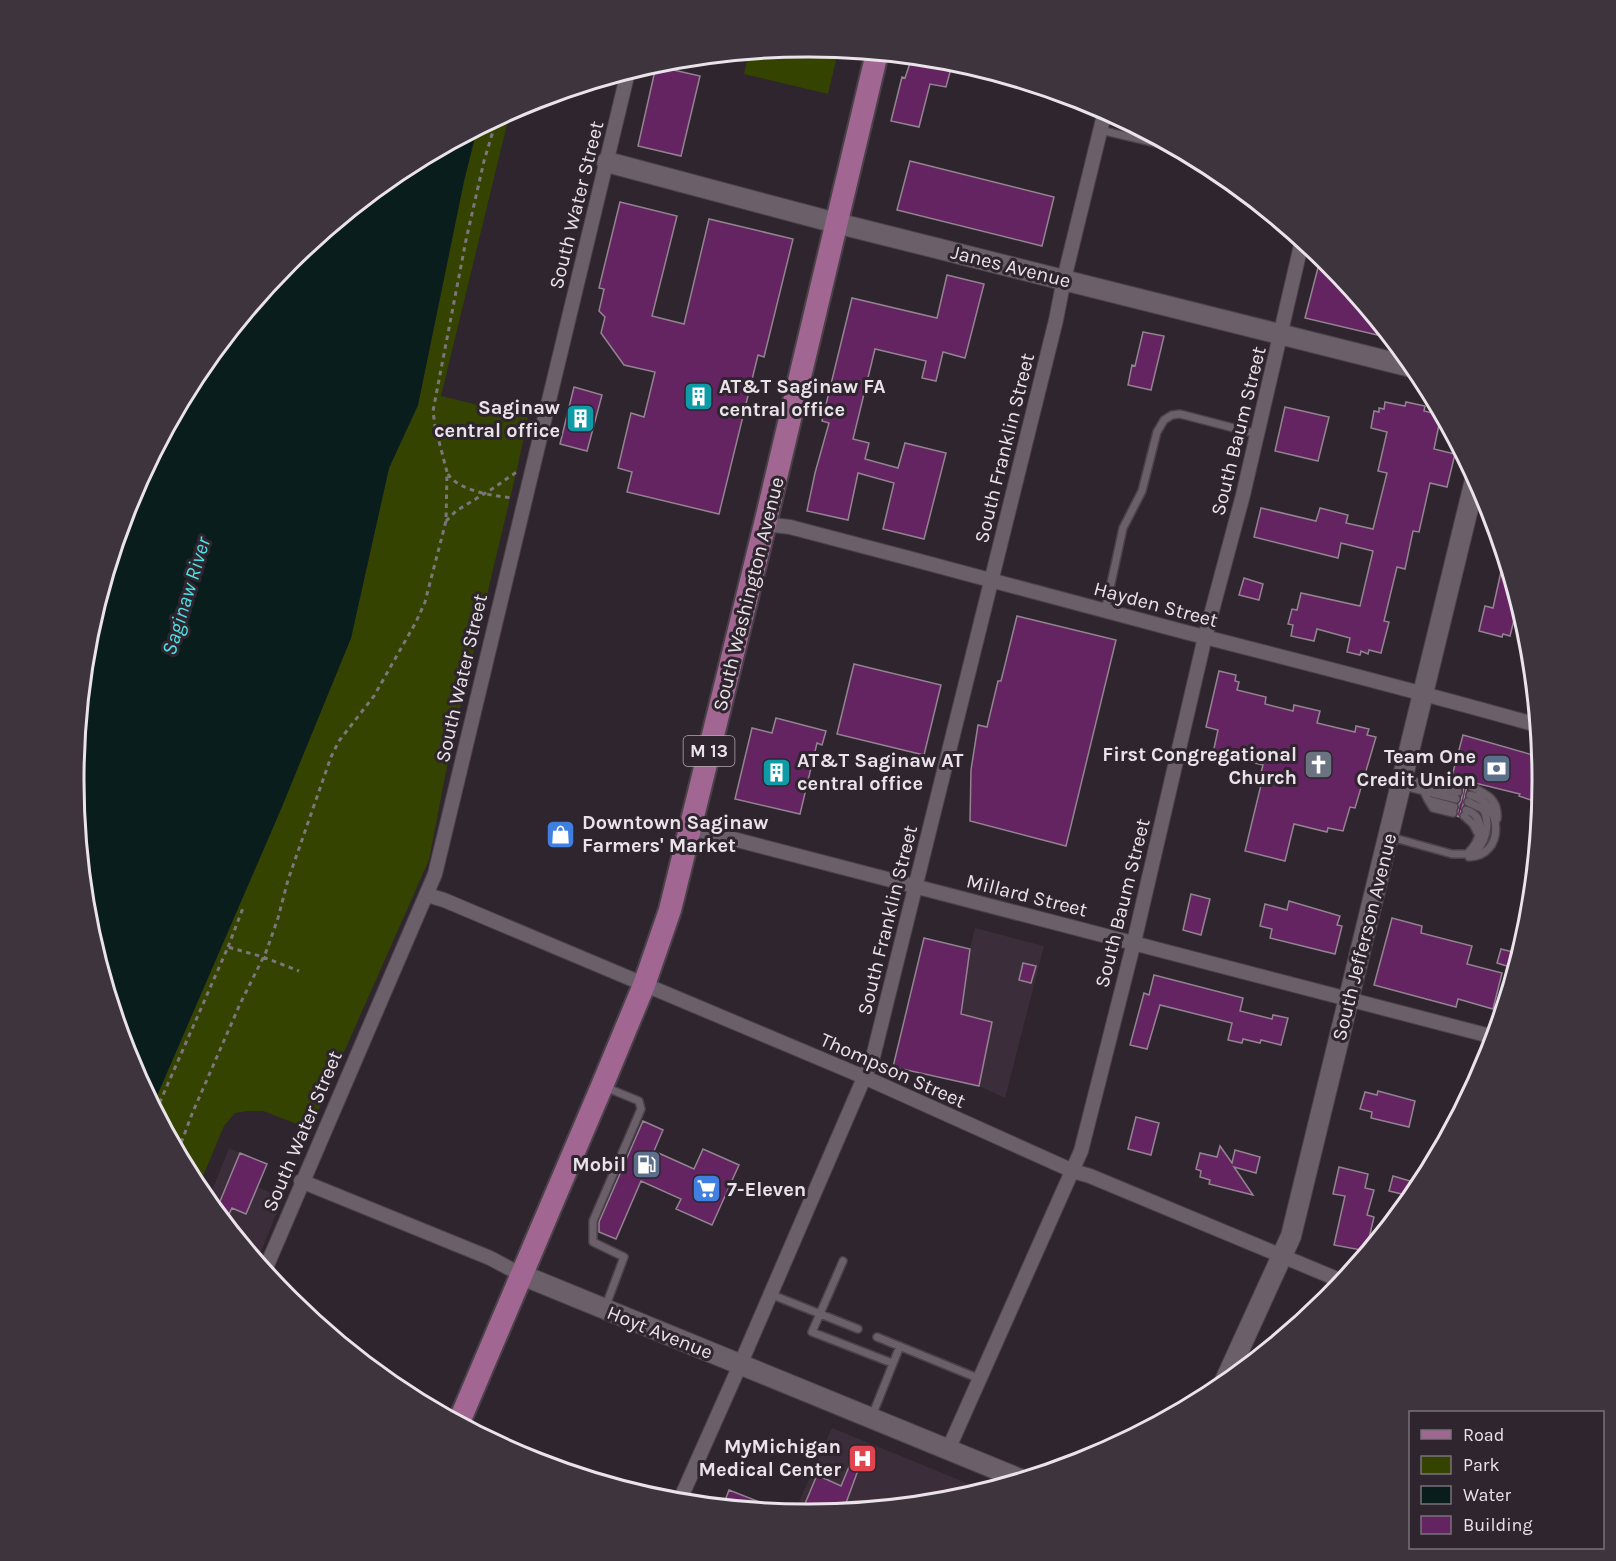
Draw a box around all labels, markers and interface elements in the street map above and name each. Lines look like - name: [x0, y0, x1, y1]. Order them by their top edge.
- street label: South Water Street: [544, 118, 609, 292]
- street label: Janes Avenue: [949, 241, 1073, 292]
- street label: South Baum Street: [1206, 344, 1271, 518]
- street label: South Franklin Street: [970, 350, 1039, 545]
- place label: AT&T Saginaw FA central office: [719, 375, 886, 421]
- building icon: AT&T Saginaw FA central office: [682, 381, 714, 413]
- place label: Saginaw central office: [434, 396, 560, 442]
- building icon: Saginaw central office: [565, 403, 597, 435]
- street label: South Washington Avenue: [708, 475, 789, 714]
- water label: Saginaw River: [157, 533, 216, 658]
- street label: Hayden Street: [1091, 577, 1221, 632]
- street label: South Water Street: [431, 591, 492, 765]
- road number: M 13: [684, 736, 734, 766]
- place label: First Congregational Church: [1102, 743, 1297, 789]
- place label: Team One Credit Union: [1356, 745, 1476, 791]
- place label: AT&T Saginaw AT central office: [797, 749, 964, 795]
- church icon: First Congregational Church: [1302, 749, 1334, 781]
- bank icon: Team One Credit Union: [1481, 752, 1513, 784]
- building icon: AT&T Saginaw AT central office: [760, 756, 792, 788]
- place label: Downtown Saginaw Farmers' Market: [582, 811, 769, 857]
- street label: South Baum Street: [1090, 816, 1155, 990]
- shop icon: Downtown Saginaw Farmers' Market: [545, 818, 577, 850]
- street label: South Franklin Street: [853, 822, 922, 1017]
- street label: South Jefferson Avenue: [1328, 831, 1401, 1043]
- street label: Millard Street: [964, 869, 1090, 922]
- street label: Thompson Street: [817, 1028, 969, 1113]
- street label: South Water Street: [258, 1047, 347, 1215]
- fuel station icon: Mobil: [631, 1148, 663, 1180]
- place label: Mobil: [572, 1153, 626, 1176]
- supermarket icon: 7-Eleven: [690, 1173, 722, 1205]
- place label: 7-Eleven: [727, 1178, 806, 1201]
- street label: Hoyt Avenue: [604, 1301, 716, 1364]
- legend: [1409, 1411, 1604, 1549]
- text: Road: [1463, 1424, 1504, 1446]
- place label: MyMichigan Medical Center: [699, 1435, 841, 1481]
- hospital icon: MyMichigan Medical Center: [846, 1442, 878, 1474]
- text: Park: [1463, 1454, 1500, 1476]
- text: Water: [1463, 1484, 1511, 1506]
- text: Building: [1463, 1514, 1533, 1536]

